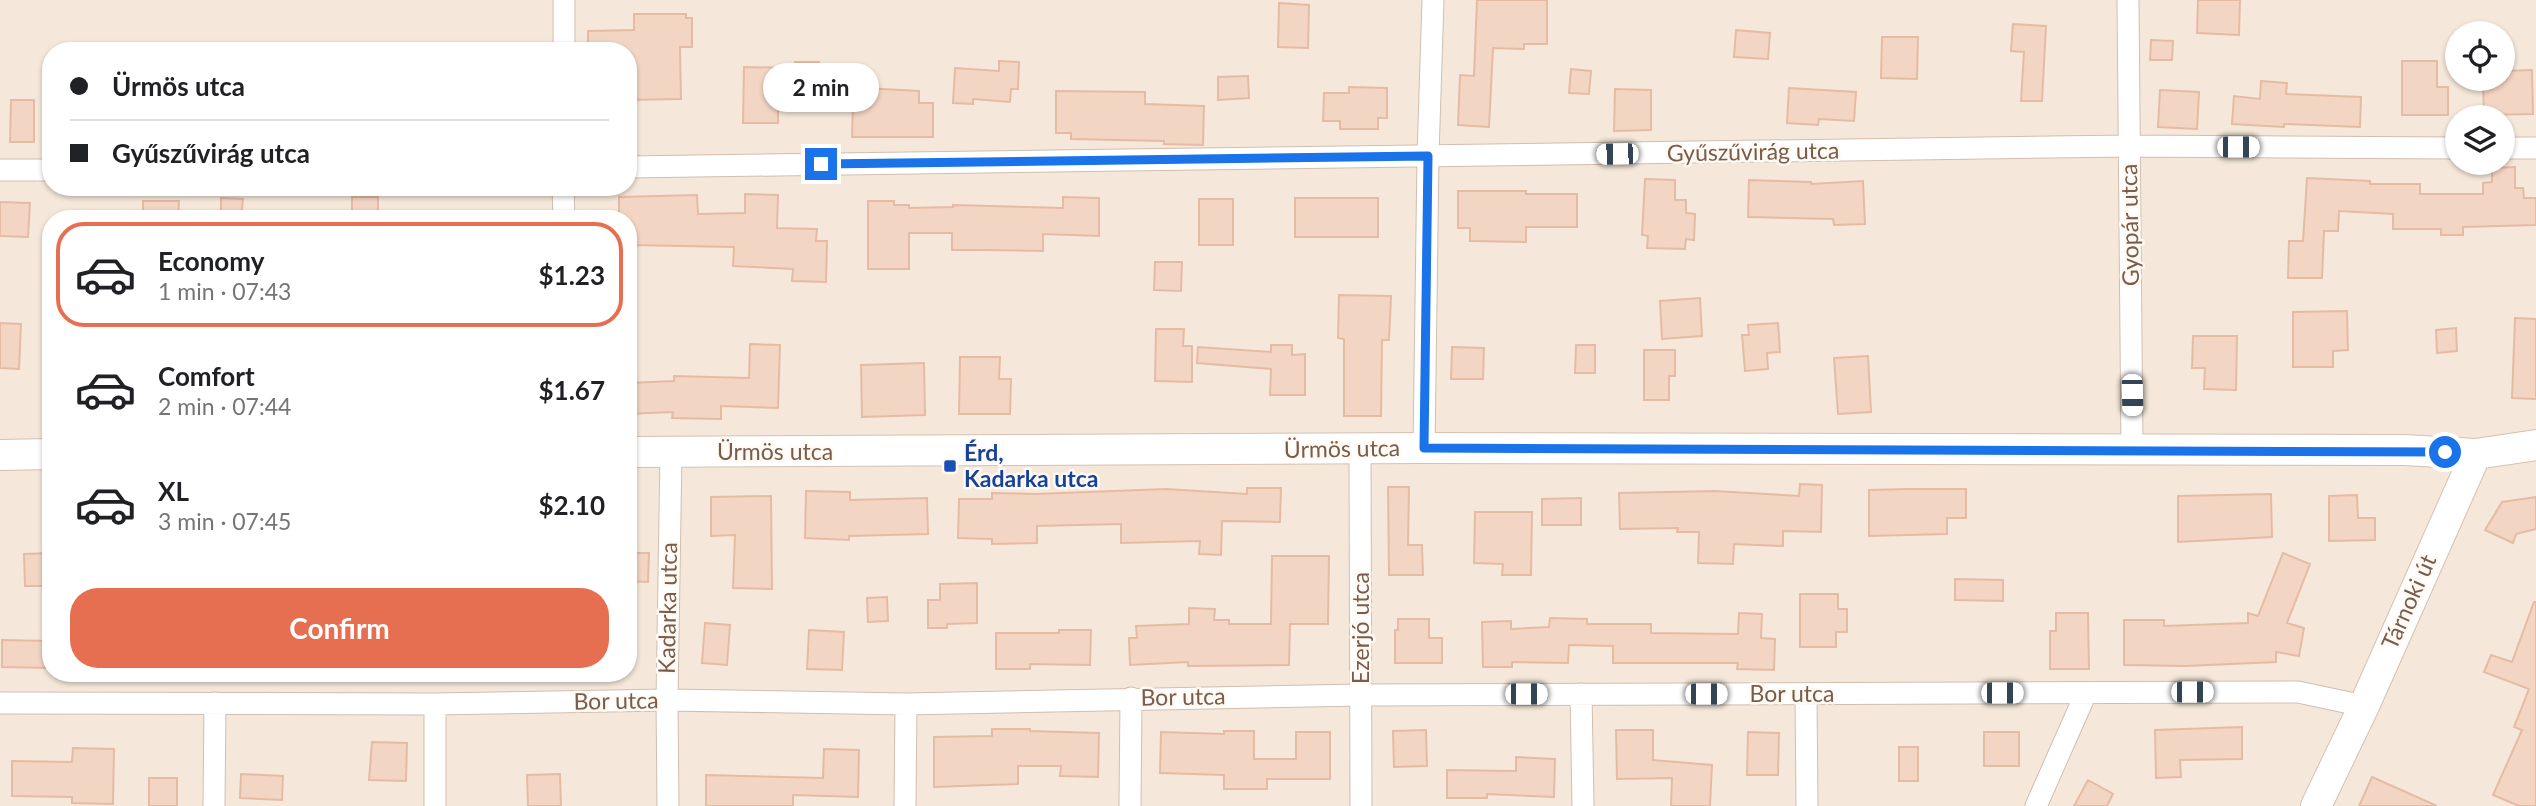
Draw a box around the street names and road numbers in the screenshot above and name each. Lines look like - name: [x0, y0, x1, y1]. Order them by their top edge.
- street label: Gyűszűvirág utca: [1667, 135, 1839, 167]
- street label: Gyopár utca: [2114, 164, 2144, 286]
- street label: Ürmös utca: [1284, 433, 1400, 463]
- street label: Ürmös utca: [717, 437, 833, 465]
- street label: Kadarka utca: [652, 542, 682, 674]
- street label: Tárnoki út: [2375, 549, 2442, 653]
- street label: Ezerjó utca: [1346, 572, 1374, 684]
- street label: Bor utca: [1750, 679, 1834, 707]
- street label: Bor utca: [1140, 681, 1226, 711]
- street label: Bor utca: [573, 685, 659, 715]

